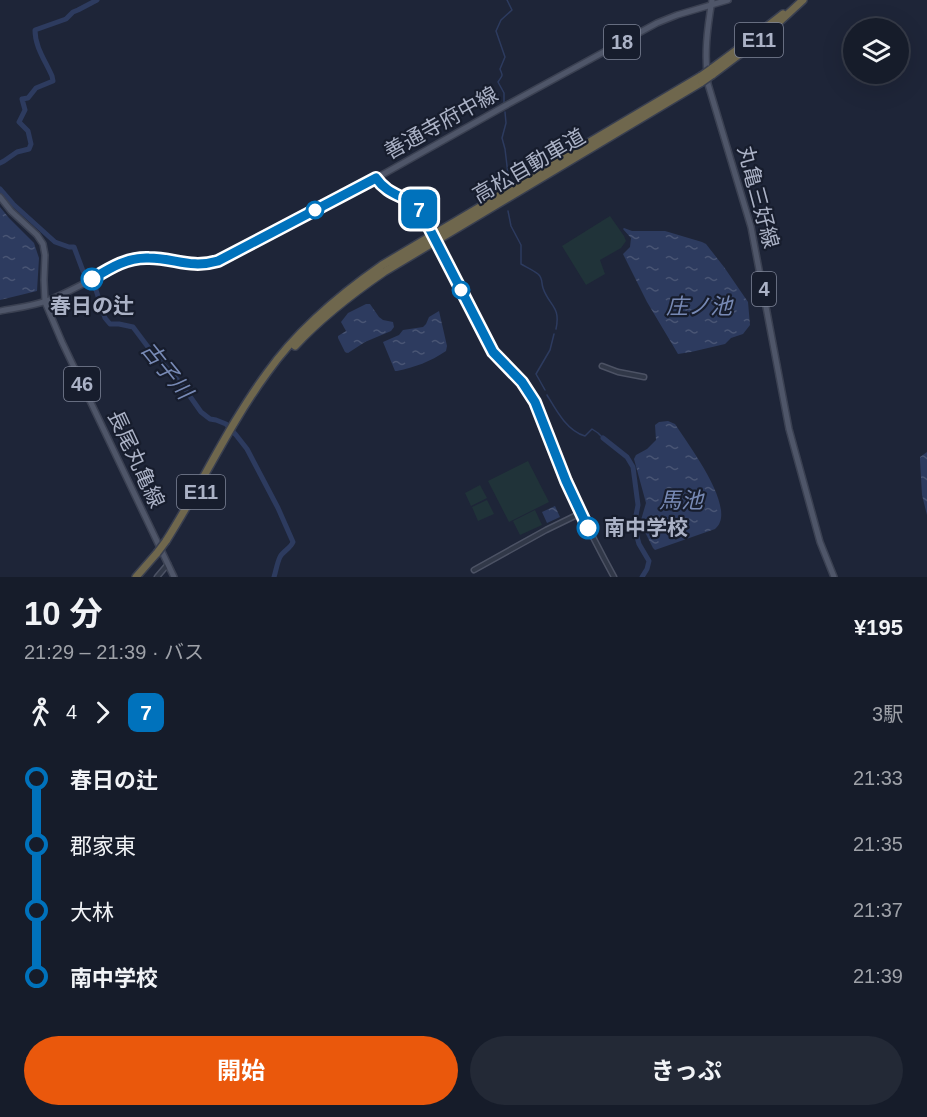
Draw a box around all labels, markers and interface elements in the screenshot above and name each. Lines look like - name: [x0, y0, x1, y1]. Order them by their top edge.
- map controls: [843, 18, 909, 84]
- button: layers: [843, 18, 909, 84]
- road number: E11: [735, 23, 783, 57]
- road number: 18: [604, 25, 640, 59]
- street label: 善通寺府中線: [380, 82, 501, 163]
- street label: 高松自動車道: [468, 124, 589, 207]
- street label: 丸亀三好線: [734, 143, 783, 251]
- line badge: 7: [400, 190, 438, 228]
- text: 7: [413, 198, 425, 221]
- unlabelled marker: [306, 201, 324, 219]
- marker: 春日の辻: [81, 268, 103, 290]
- road number: 4: [752, 272, 776, 306]
- unlabelled marker: [452, 281, 470, 299]
- place label: 春日の辻: [50, 294, 134, 317]
- water label: 庄ノ池: [666, 294, 734, 319]
- water label: 古子川: [136, 337, 198, 405]
- road number: 46: [64, 367, 100, 401]
- street label: 長尾丸亀線: [104, 406, 169, 511]
- road number: E11: [177, 475, 225, 509]
- water label: 馬池: [659, 488, 705, 513]
- place label: 南中学校: [604, 516, 688, 539]
- marker: 南中学校: [577, 517, 599, 539]
- text: 10 分: [24, 595, 103, 632]
- text: ¥195: [854, 615, 903, 640]
- text: 21:29 – 21:39 · バス: [24, 641, 204, 663]
- icon: walk: [24, 696, 57, 729]
- icon: forward: [86, 696, 119, 729]
- text: 4: [66, 701, 77, 723]
- text: 7: [140, 701, 152, 724]
- text: 3駅: [872, 703, 903, 725]
- text: 21:33: [853, 767, 903, 789]
- text: 春日の辻: [70, 768, 158, 793]
- text: 21:35: [853, 833, 903, 855]
- text: 郡家東: [70, 834, 136, 859]
- text: 21:37: [853, 899, 903, 921]
- text: 大林: [70, 900, 114, 925]
- text: 21:39: [853, 965, 903, 987]
- text: 南中学校: [70, 966, 158, 991]
- button: 開始: [24, 1036, 458, 1105]
- button: きっぷ: [470, 1036, 903, 1105]

